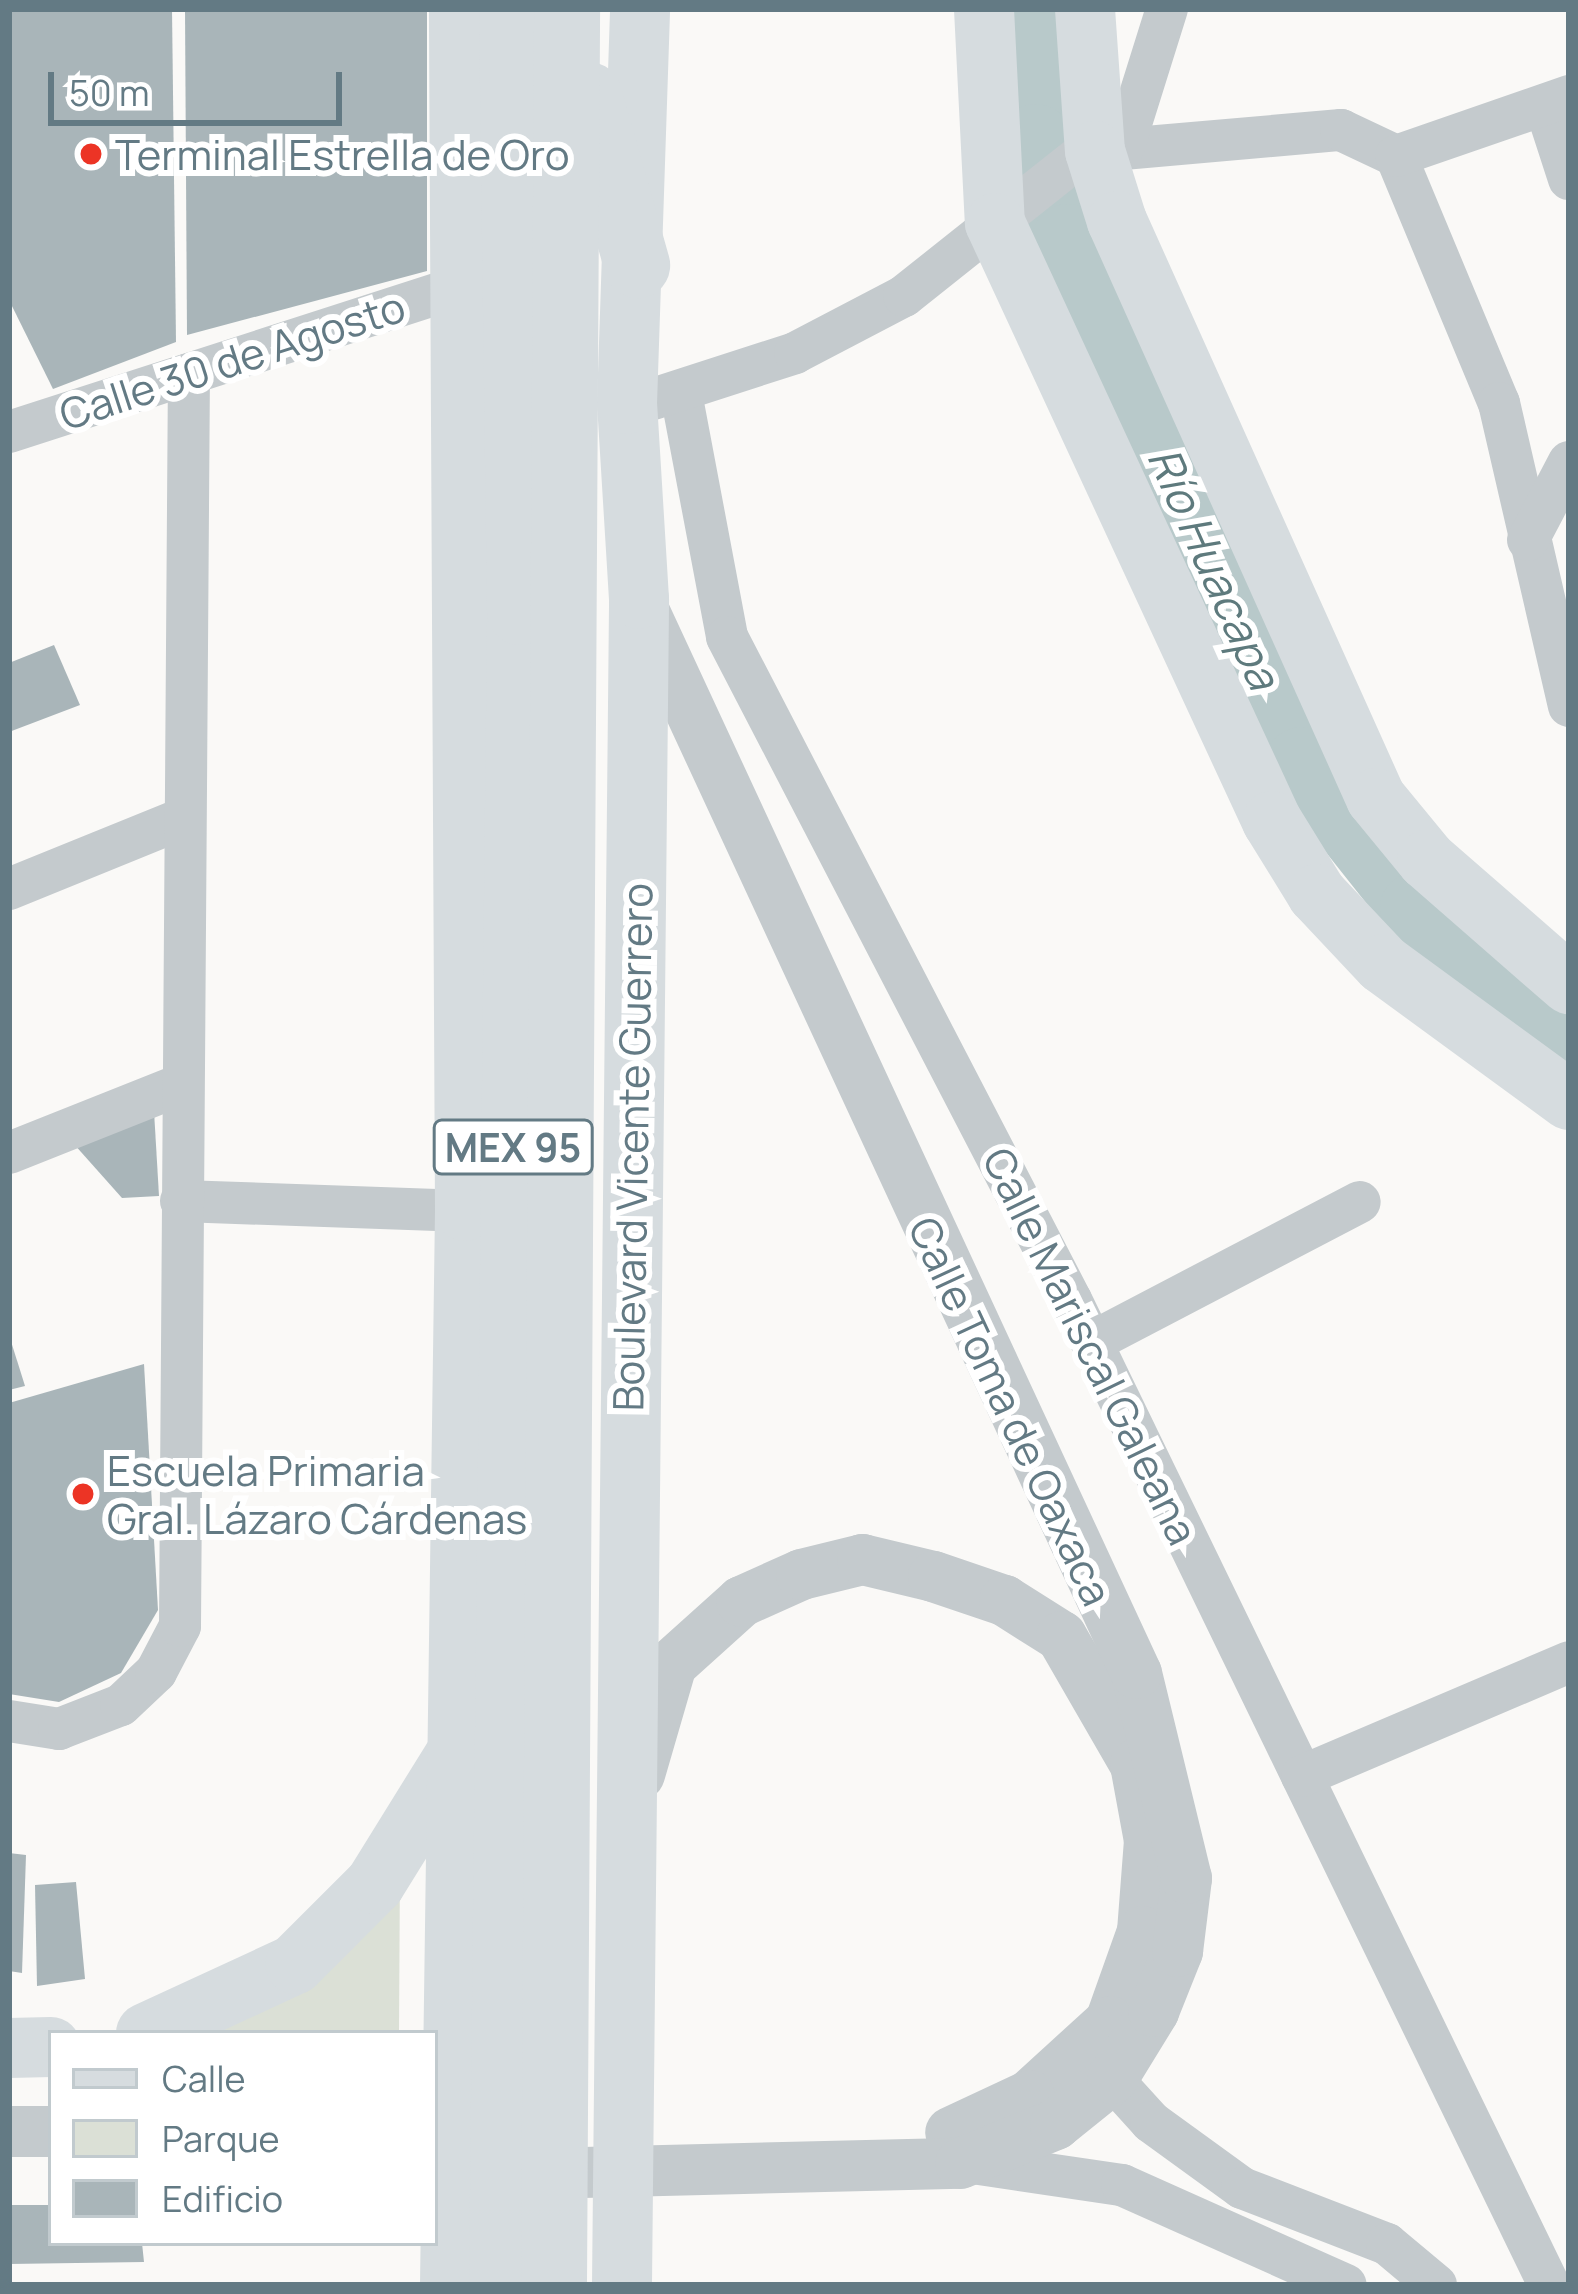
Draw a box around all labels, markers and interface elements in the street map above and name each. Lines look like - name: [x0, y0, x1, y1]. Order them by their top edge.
- scale bar: [54, 48, 348, 122]
- text: 50 m: [69, 68, 149, 117]
- place label: Terminal Estrella de Oro: [115, 129, 570, 179]
- marker: Terminal Estrella de Oro: [78, 141, 104, 167]
- street label: Calle 30 de Agosto: [53, 280, 411, 440]
- water label: Río Huacapa: [1137, 439, 1291, 697]
- street label: Boulevard Vicente Guerrero: [602, 882, 662, 1412]
- road number: MEX 95: [432, 1114, 594, 1180]
- street label: Calle Mariscal Galeana: [973, 1140, 1209, 1552]
- street label: Calle Toma de Oaxaca: [899, 1209, 1123, 1613]
- place label: Escuela Primaria Gral. Lázaro Cárdenas: [107, 1445, 527, 1544]
- marker: Escuela Primaria Gral. Lázaro Cárdenas: [70, 1481, 96, 1507]
- legend: [48, 2030, 438, 2246]
- text: Calle: [162, 2054, 246, 2103]
- text: Parque: [162, 2114, 280, 2163]
- text: Edificio: [162, 2174, 283, 2223]

